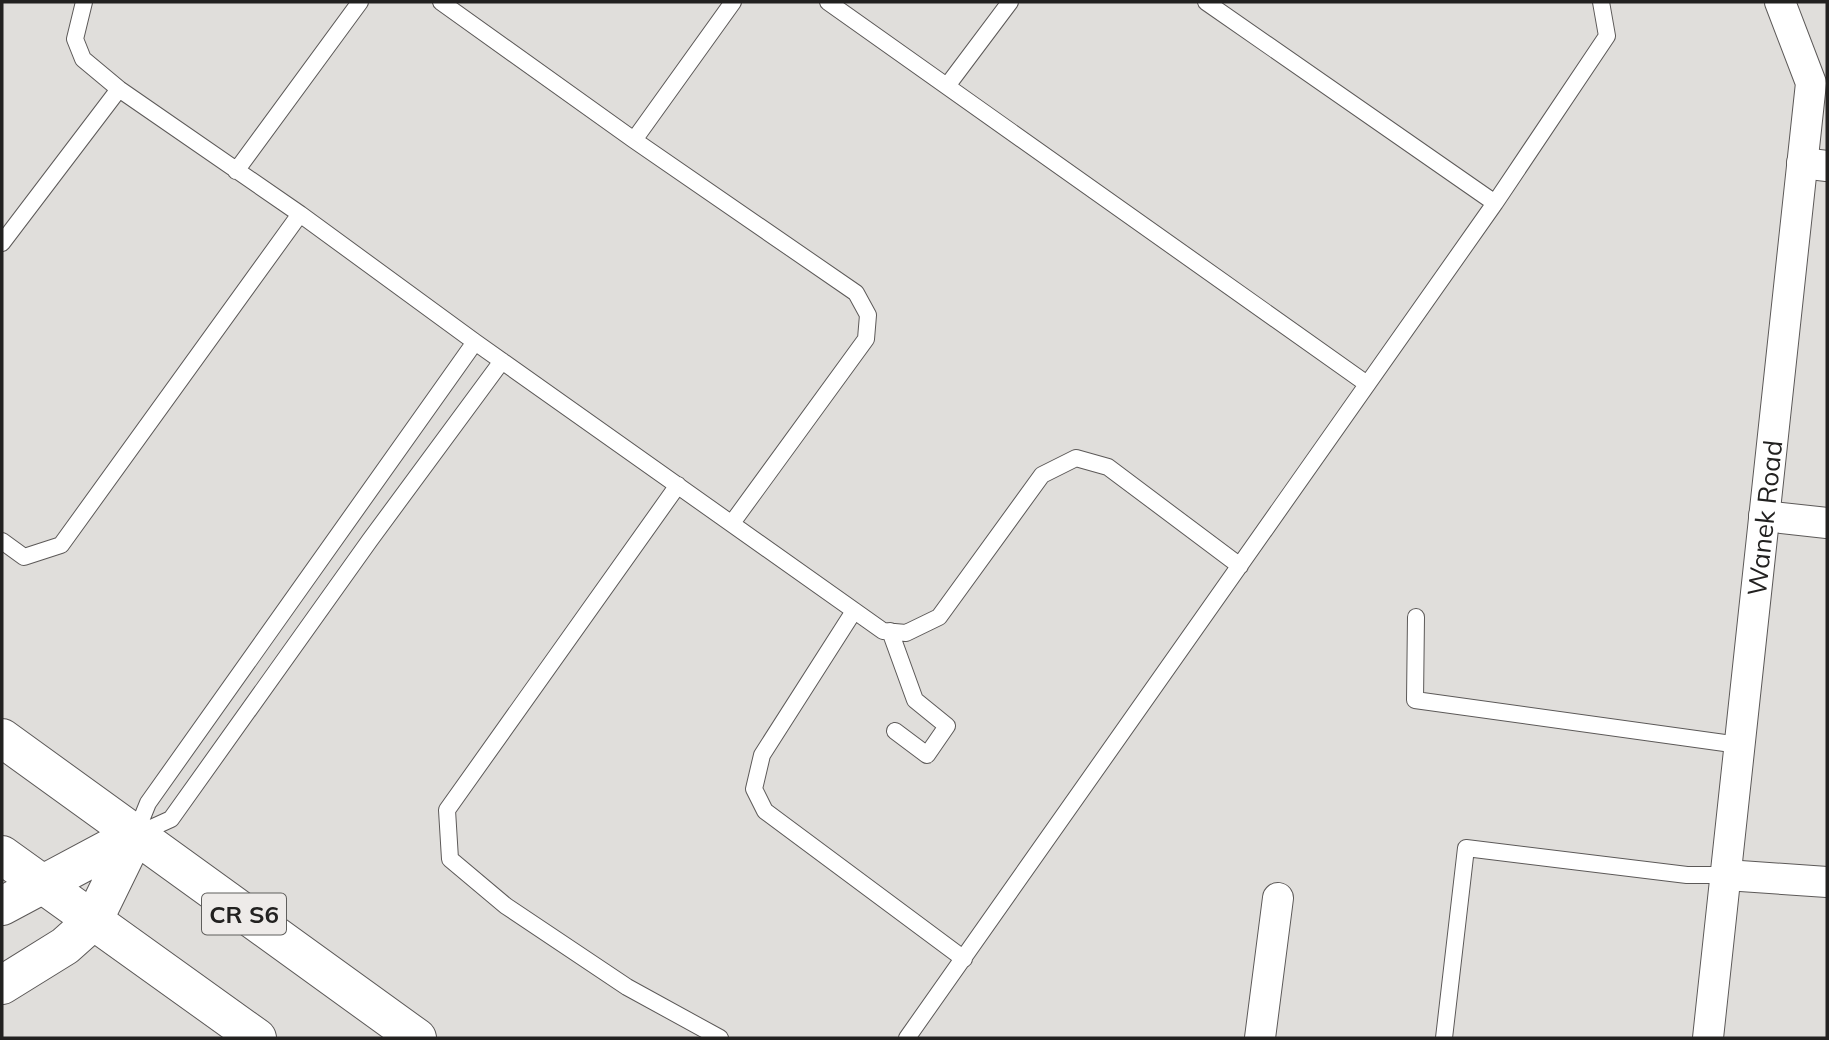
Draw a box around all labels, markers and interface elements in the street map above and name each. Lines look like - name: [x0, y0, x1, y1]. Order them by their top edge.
- street label: Wanek Road: [1739, 438, 1789, 598]
- road number: CR S6: [202, 894, 286, 934]

